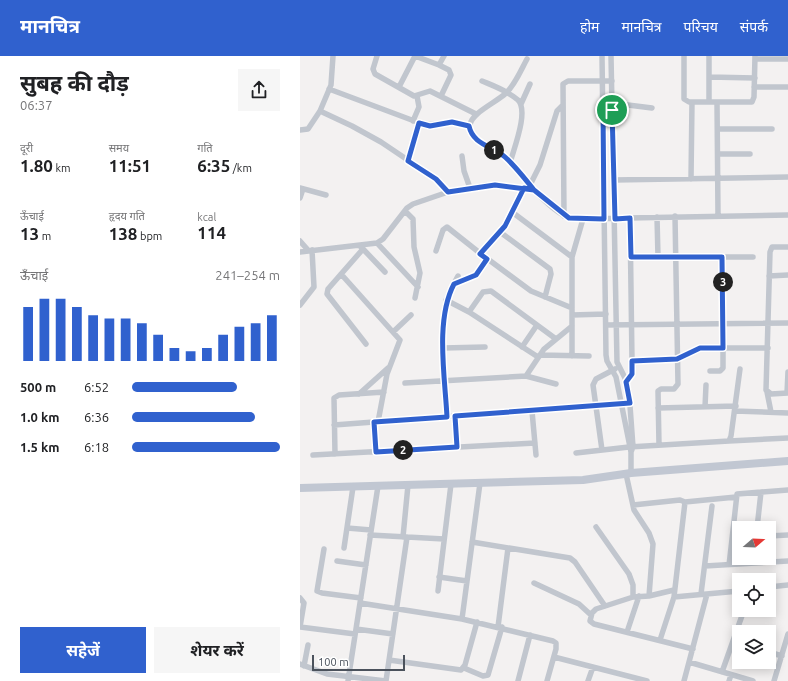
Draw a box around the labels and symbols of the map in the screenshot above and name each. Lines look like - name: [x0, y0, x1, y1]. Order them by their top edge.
- pin: [595, 93, 629, 127]
- pin: 1: [484, 140, 504, 160]
- pin: 3: [713, 272, 733, 292]
- pin: 2: [393, 440, 413, 460]
- north arrow: [732, 521, 776, 565]
- scale bar: [312, 653, 405, 672]

